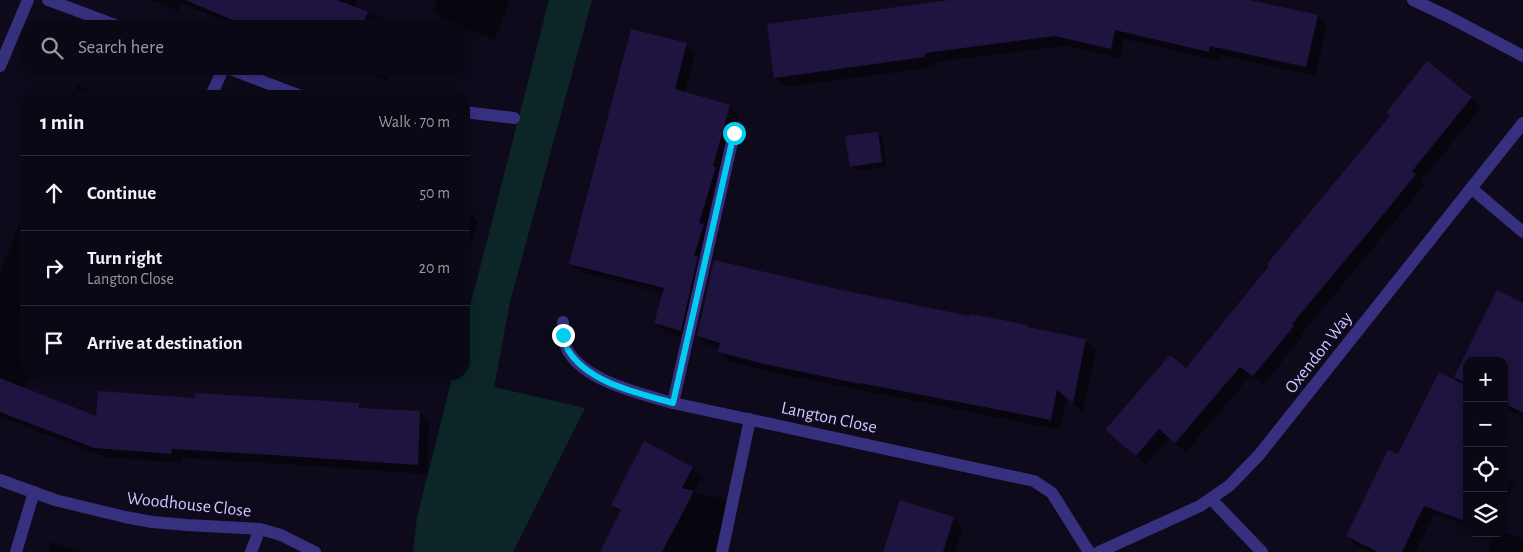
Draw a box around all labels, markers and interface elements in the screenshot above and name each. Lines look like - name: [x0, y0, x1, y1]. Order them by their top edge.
- search box: [20, 20, 470, 75]
- icon: search: [38, 34, 66, 62]
- text: Search here: [78, 38, 164, 57]
- text: 1 min: [40, 112, 84, 133]
- text: Walk · 70 m: [378, 114, 450, 130]
- route start: [723, 122, 746, 145]
- icon: ahead: [40, 179, 68, 207]
- text: Continue: [87, 184, 156, 203]
- text: 50 m: [419, 185, 450, 201]
- text: Turn right: [87, 249, 162, 268]
- icon: right: [40, 254, 68, 282]
- text: 20 m: [419, 260, 450, 276]
- text: Langton Close: [87, 271, 174, 287]
- street label: Oxendon Way: [1282, 309, 1356, 397]
- route end: [552, 324, 575, 347]
- icon: arrive: [40, 329, 68, 357]
- text: Arrive at destination: [87, 334, 243, 353]
- map controls: [1463, 357, 1508, 537]
- button: +: [1463, 357, 1508, 402]
- street label: Langton Close: [779, 399, 879, 437]
- button: −: [1463, 402, 1508, 447]
- button: locate: [1463, 447, 1508, 492]
- street label: Woodhouse Close: [126, 490, 252, 520]
- button: layers: [1463, 492, 1508, 537]

